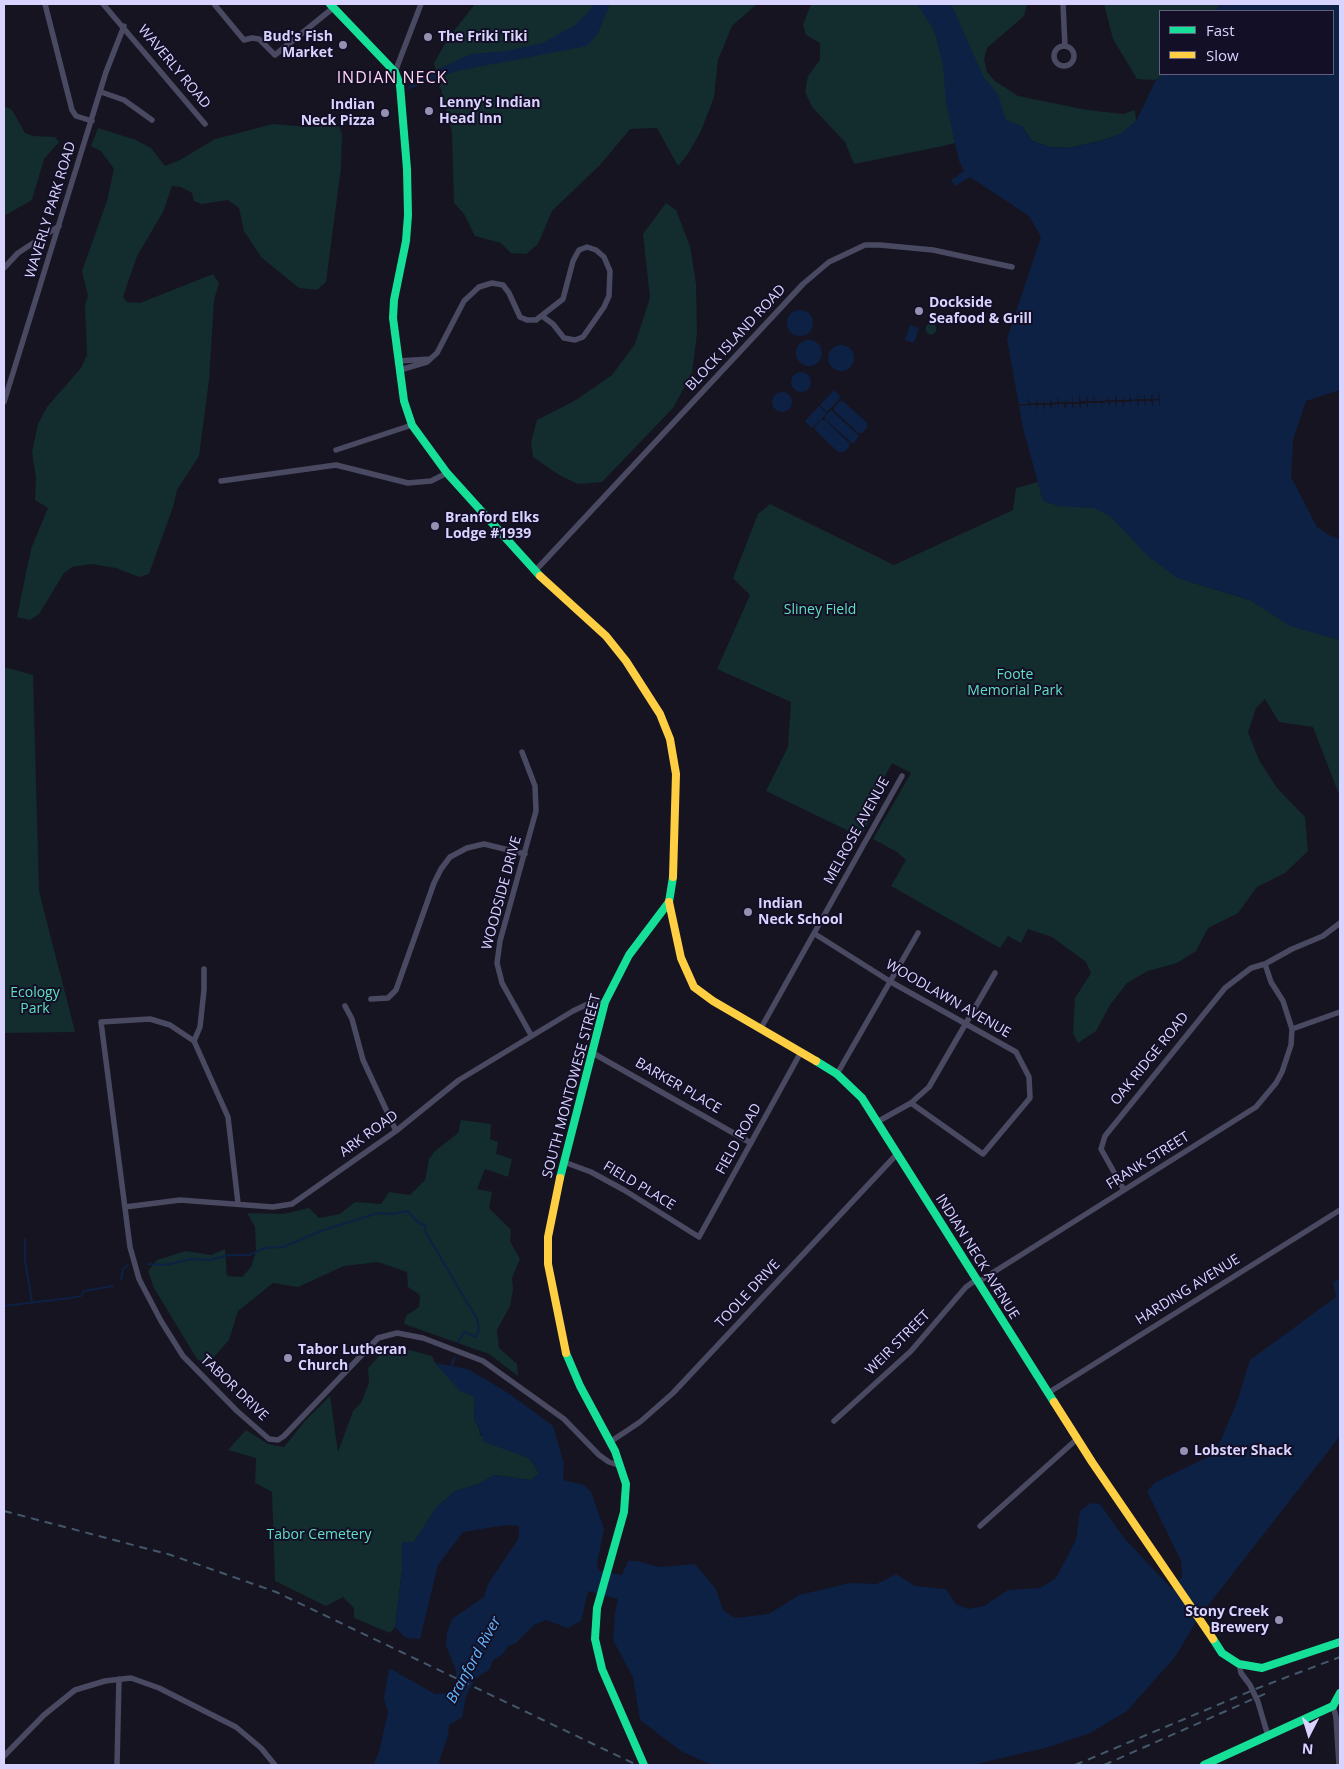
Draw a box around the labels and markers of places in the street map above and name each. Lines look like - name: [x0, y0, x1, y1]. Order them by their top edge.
- place label: Bud's Fish Market: [263, 29, 333, 62]
- place label: The Friki Tiki: [438, 29, 527, 45]
- marker: The Friki Tiki: [422, 31, 434, 43]
- marker: Bud's Fish Market: [337, 39, 349, 51]
- place label: Lenny's Indian Head Inn: [439, 95, 540, 128]
- place label: Indian Neck Pizza: [301, 97, 375, 130]
- marker: Lenny's Indian Head Inn: [423, 105, 435, 117]
- marker: Indian Neck Pizza: [379, 107, 391, 119]
- place label: Dockside Seafood & Grill: [929, 295, 1032, 328]
- marker: Dockside Seafood & Grill: [913, 305, 925, 317]
- place label: Branford Elks Lodge #1939: [445, 510, 539, 542]
- marker: Branford Elks Lodge #1939: [429, 520, 441, 532]
- place label: Indian Neck School: [758, 896, 843, 929]
- marker: Indian Neck School: [742, 906, 754, 918]
- place label: Tabor Lutheran Church: [298, 1342, 407, 1374]
- marker: Tabor Lutheran Church: [282, 1352, 294, 1364]
- place label: Lobster Shack: [1194, 1443, 1292, 1459]
- marker: Lobster Shack: [1178, 1445, 1190, 1457]
- place label: Stony Creek Brewery: [1185, 1604, 1269, 1636]
- marker: Stony Creek Brewery: [1273, 1614, 1285, 1626]

